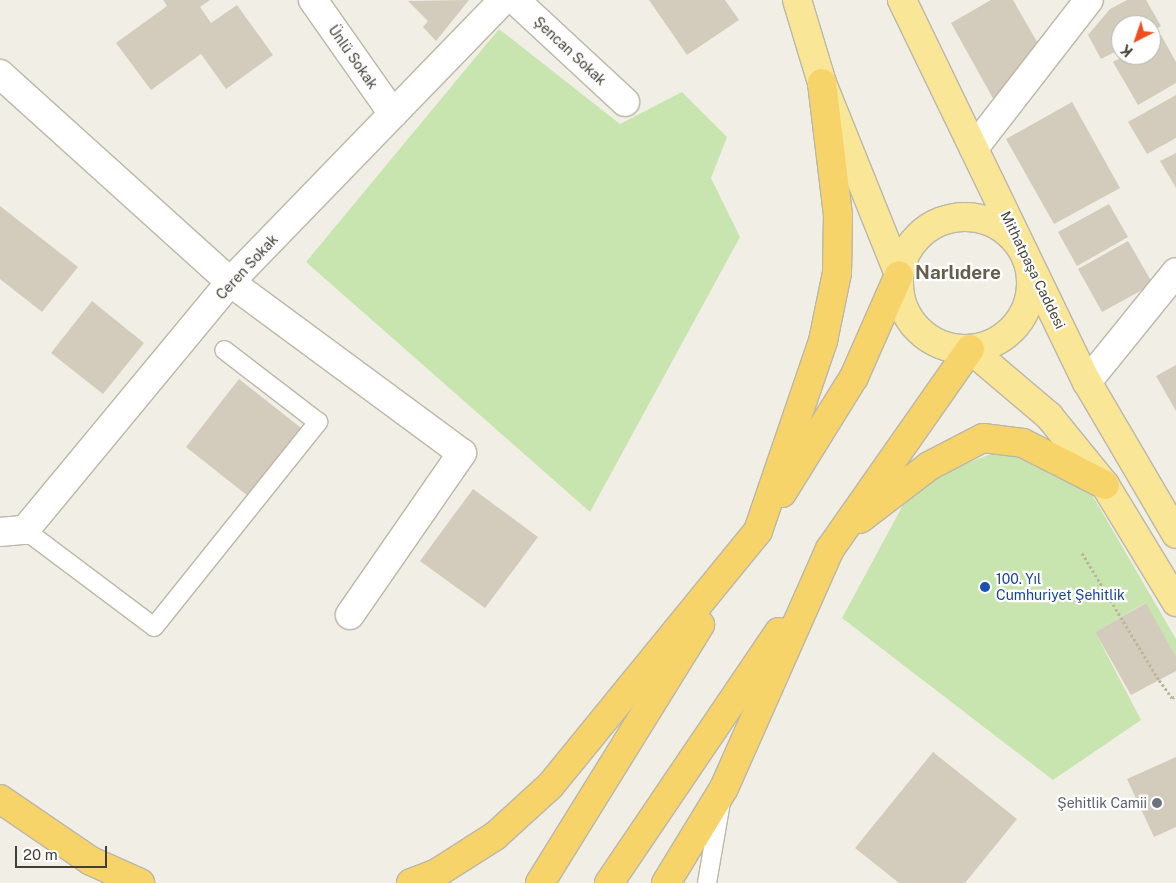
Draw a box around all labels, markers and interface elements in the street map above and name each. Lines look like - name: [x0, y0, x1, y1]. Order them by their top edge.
- street label: Şencan Sokak: [530, 13, 610, 89]
- north arrow: [1111, 15, 1161, 65]
- street label: Ünlü Sokak: [325, 22, 381, 92]
- text: K: [1118, 41, 1136, 60]
- street label: Mithatpaşa Caddesi: [997, 208, 1069, 332]
- street label: Ceren Sokak: [213, 231, 281, 303]
- district label: Narlıdere: [915, 262, 1001, 284]
- place label: 100. Yıl Cumhuriyet Şehitlik: [996, 571, 1125, 604]
- marker: 100. Yıl Cumhuriyet Şehitlik: [978, 580, 992, 594]
- place label: Şehitlik Camii: [1057, 795, 1147, 811]
- marker: Şehitlik Camii: [1151, 797, 1163, 809]
- scale bar: [18, 836, 110, 868]
- text: 20 m: [23, 846, 58, 863]

